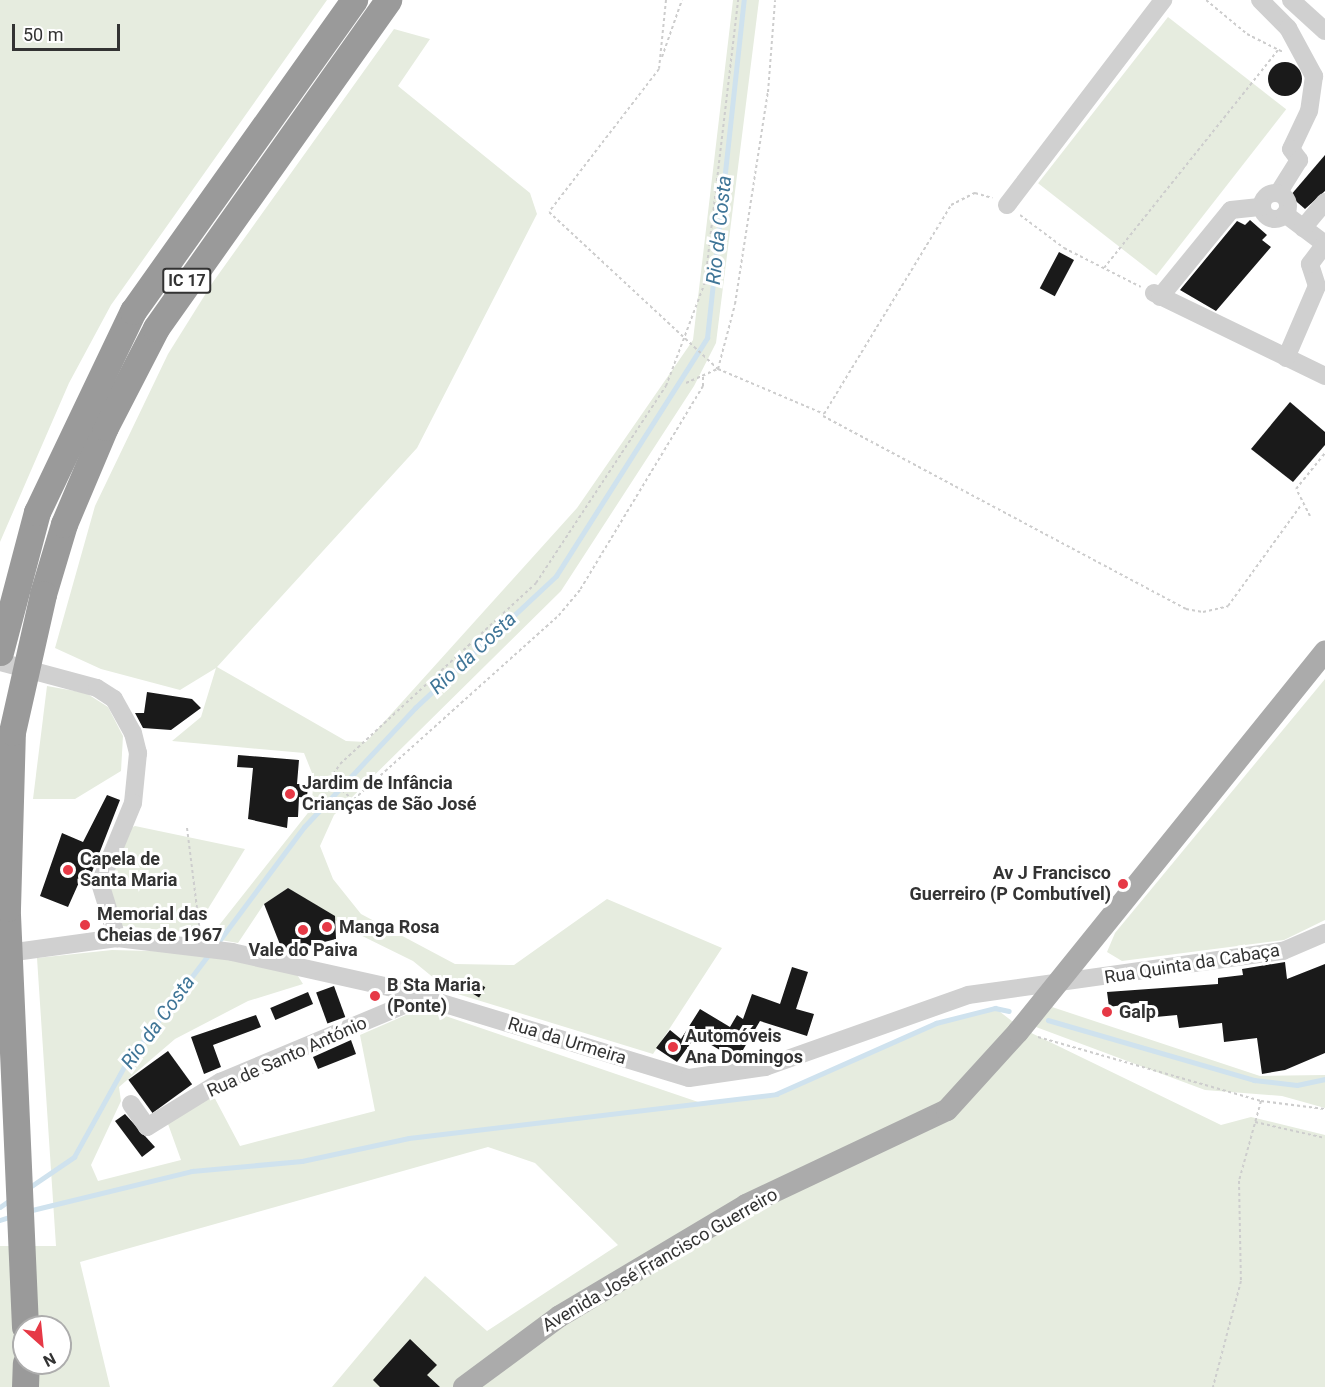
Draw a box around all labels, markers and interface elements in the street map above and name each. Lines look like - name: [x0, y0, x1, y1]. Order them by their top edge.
- scale bar: [15, 12, 123, 50]
- text: 50 m: [23, 24, 63, 45]
- water label: Rio da Costa: [701, 174, 737, 286]
- road number: IC 17: [162, 268, 213, 294]
- water label: Rio da Costa: [425, 607, 521, 699]
- place label: Jardim de Infância Crianças de São José: [302, 773, 476, 816]
- marker: Jardim de Infância Crianças de São José: [283, 787, 297, 801]
- place label: Capela de Santa Maria: [80, 849, 177, 892]
- marker: Capela de Santa Maria: [61, 863, 75, 877]
- place label: Av J Francisco Guerreiro (P Combutível): [910, 863, 1111, 906]
- marker: Av J Francisco Guerreiro (P Combutível): [1116, 877, 1130, 891]
- place label: Memorial das Cheias de 1967: [97, 904, 222, 946]
- place label: Manga Rosa: [339, 916, 439, 938]
- marker: Memorial das Cheias de 1967: [78, 918, 92, 932]
- marker: Manga Rosa: [320, 920, 334, 934]
- marker: Vale do Paiva: [296, 923, 310, 937]
- place label: Vale do Paiva: [248, 939, 358, 961]
- street label: Rua Quinta da Cabaça: [1103, 939, 1281, 989]
- water label: Rio da Costa: [116, 971, 200, 1073]
- place label: B Sta Maria (Ponte): [387, 975, 481, 1018]
- marker: B Sta Maria (Ponte): [368, 989, 382, 1003]
- place label: Galp: [1119, 1001, 1156, 1023]
- marker: Galp: [1100, 1005, 1114, 1019]
- street label: Rua de Santo António: [204, 1012, 370, 1102]
- street label: Rua da Urmeira: [505, 1013, 629, 1069]
- place label: Automóveis Ana Domingos: [685, 1026, 803, 1068]
- marker: Automóveis Ana Domingos: [666, 1040, 680, 1054]
- street label: Avenida José Francisco Guerreiro: [539, 1184, 781, 1336]
- north arrow: [12, 1315, 72, 1375]
- text: N: [40, 1349, 59, 1371]

